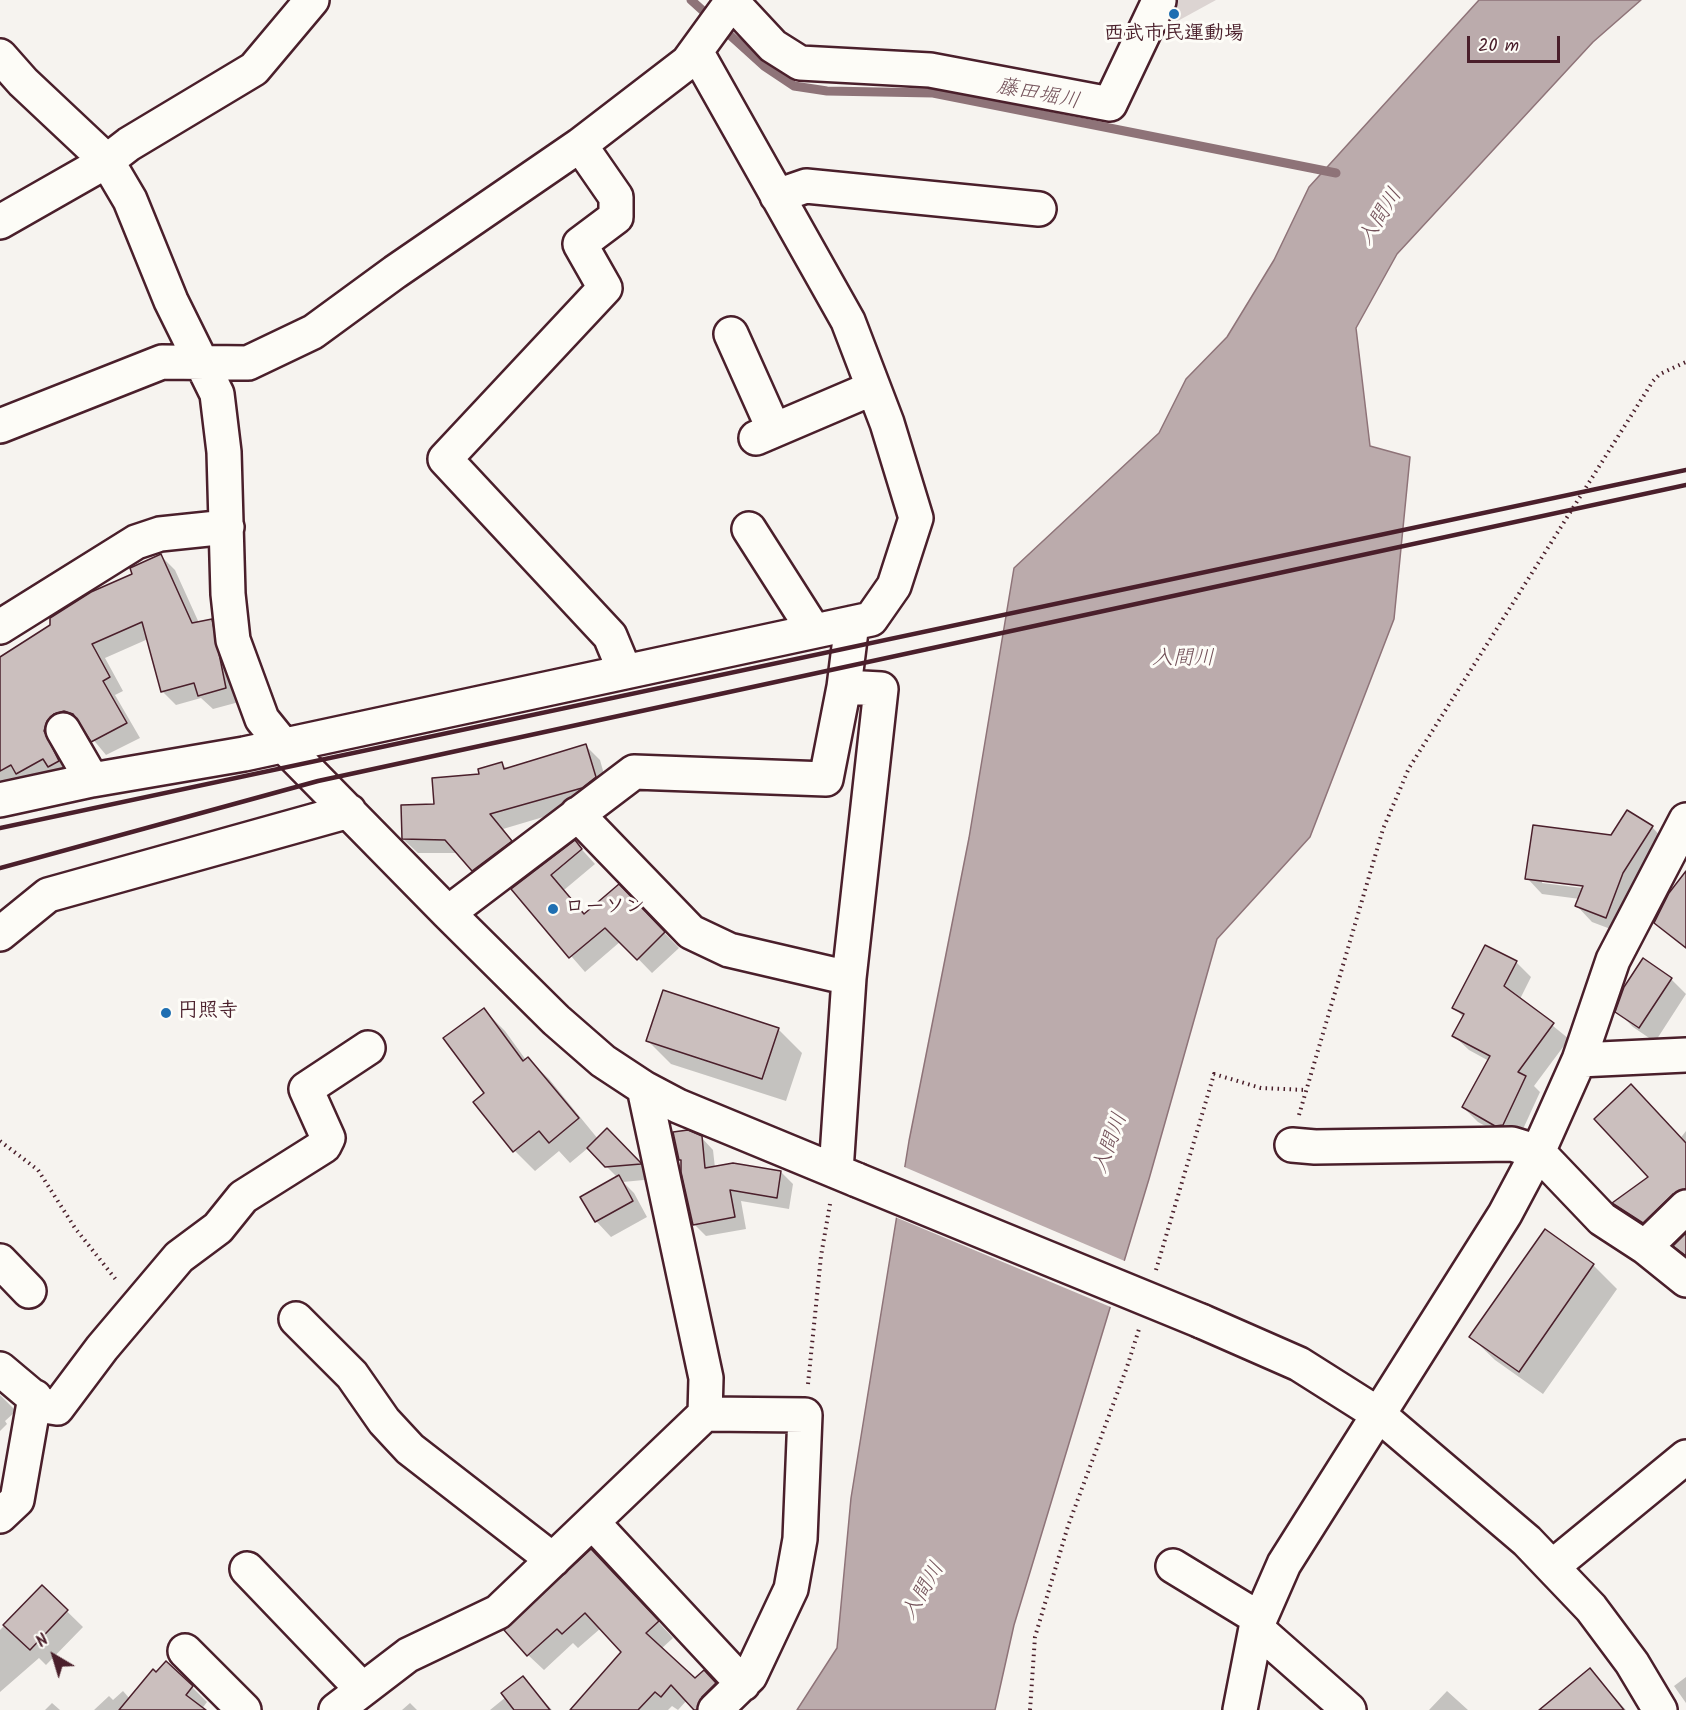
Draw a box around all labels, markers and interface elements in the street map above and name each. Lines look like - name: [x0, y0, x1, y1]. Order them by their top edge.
- marker: 西武市民運動場: [1167, 7, 1181, 21]
- place label: 西武市民運動場: [1104, 24, 1244, 48]
- scale bar: [1470, 24, 1563, 62]
- text: 20 m: [1478, 32, 1519, 61]
- water label: 藤田堀川: [994, 76, 1082, 116]
- water label: 入間川: [1355, 185, 1409, 251]
- water label: 入間川: [1152, 647, 1214, 673]
- place label: ローソン: [565, 897, 645, 921]
- marker: ローソン: [546, 902, 560, 916]
- place label: 円照寺: [178, 1001, 238, 1025]
- marker: 円照寺: [159, 1006, 173, 1020]
- water label: 入間川: [1089, 1110, 1135, 1178]
- water label: 入間川: [898, 1558, 952, 1626]
- north arrow: [24, 1626, 84, 1686]
- text: N: [31, 1628, 54, 1654]

